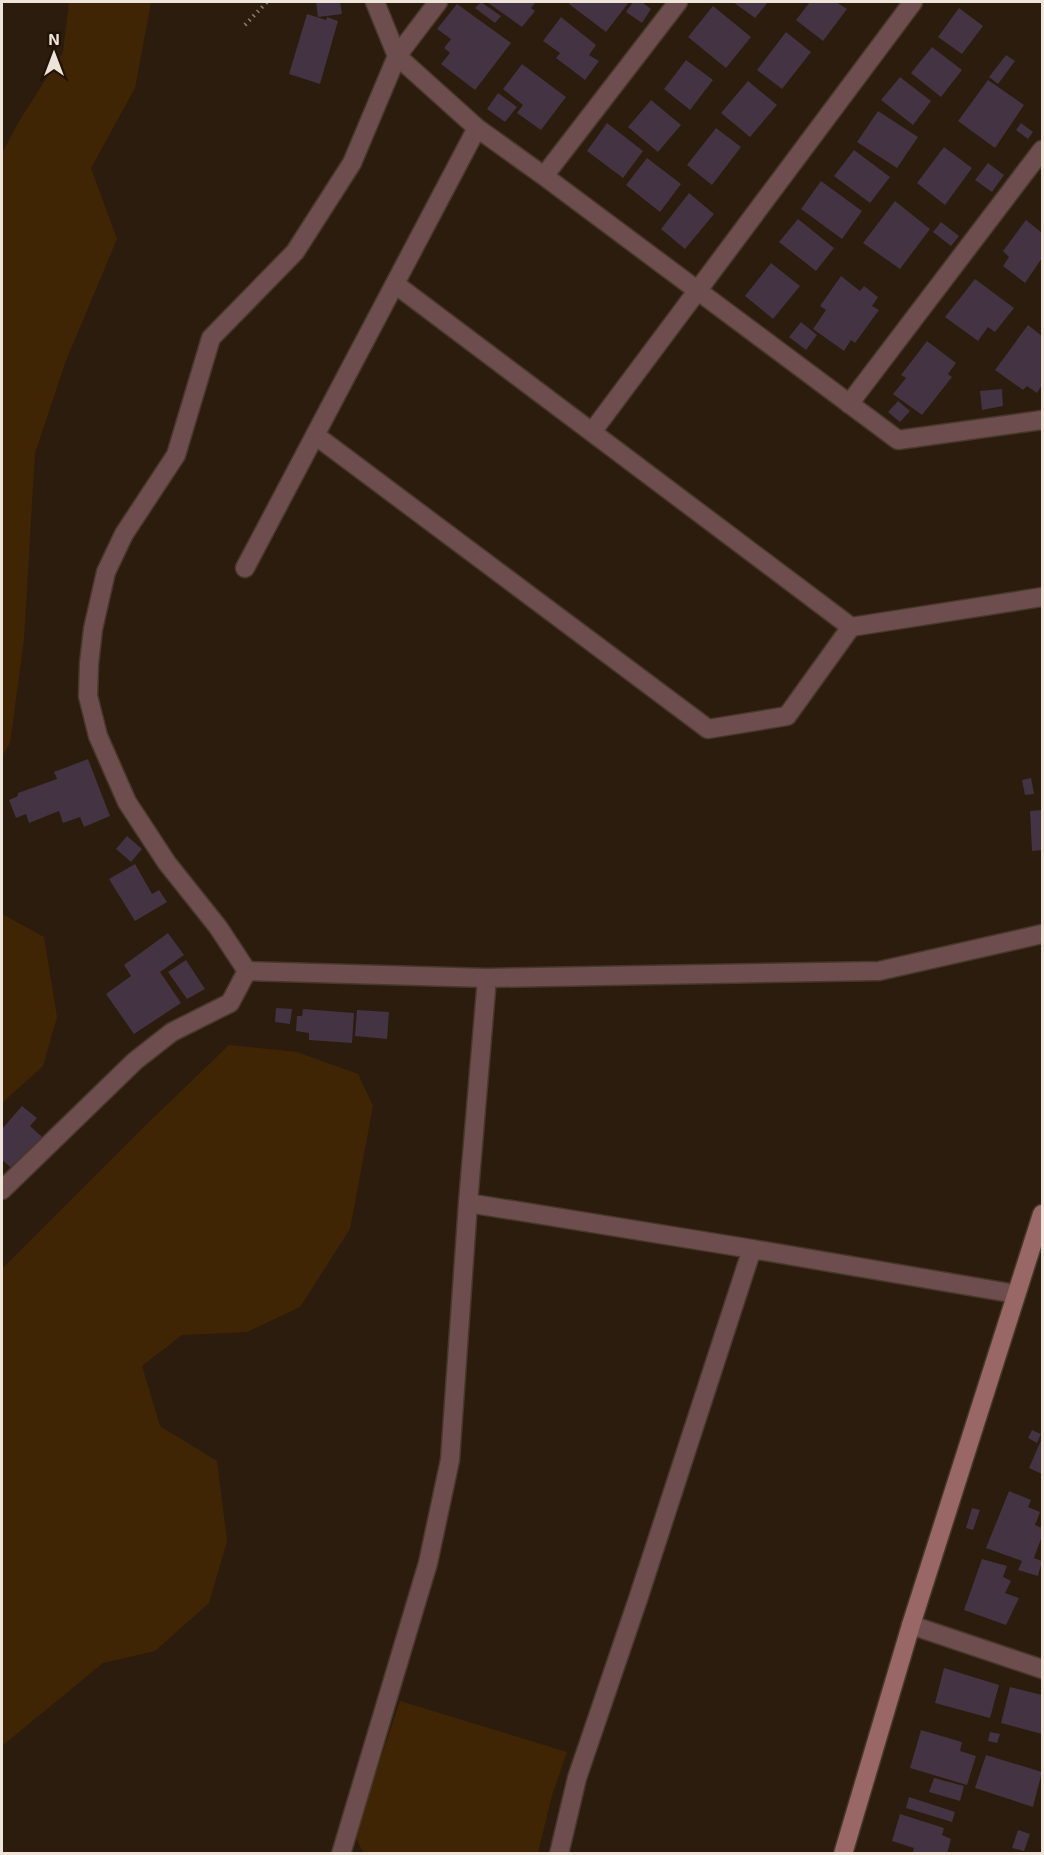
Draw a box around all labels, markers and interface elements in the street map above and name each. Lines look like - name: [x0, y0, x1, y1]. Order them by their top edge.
- north arrow: [24, 24, 84, 84]
- text: N: [48, 29, 60, 48]

